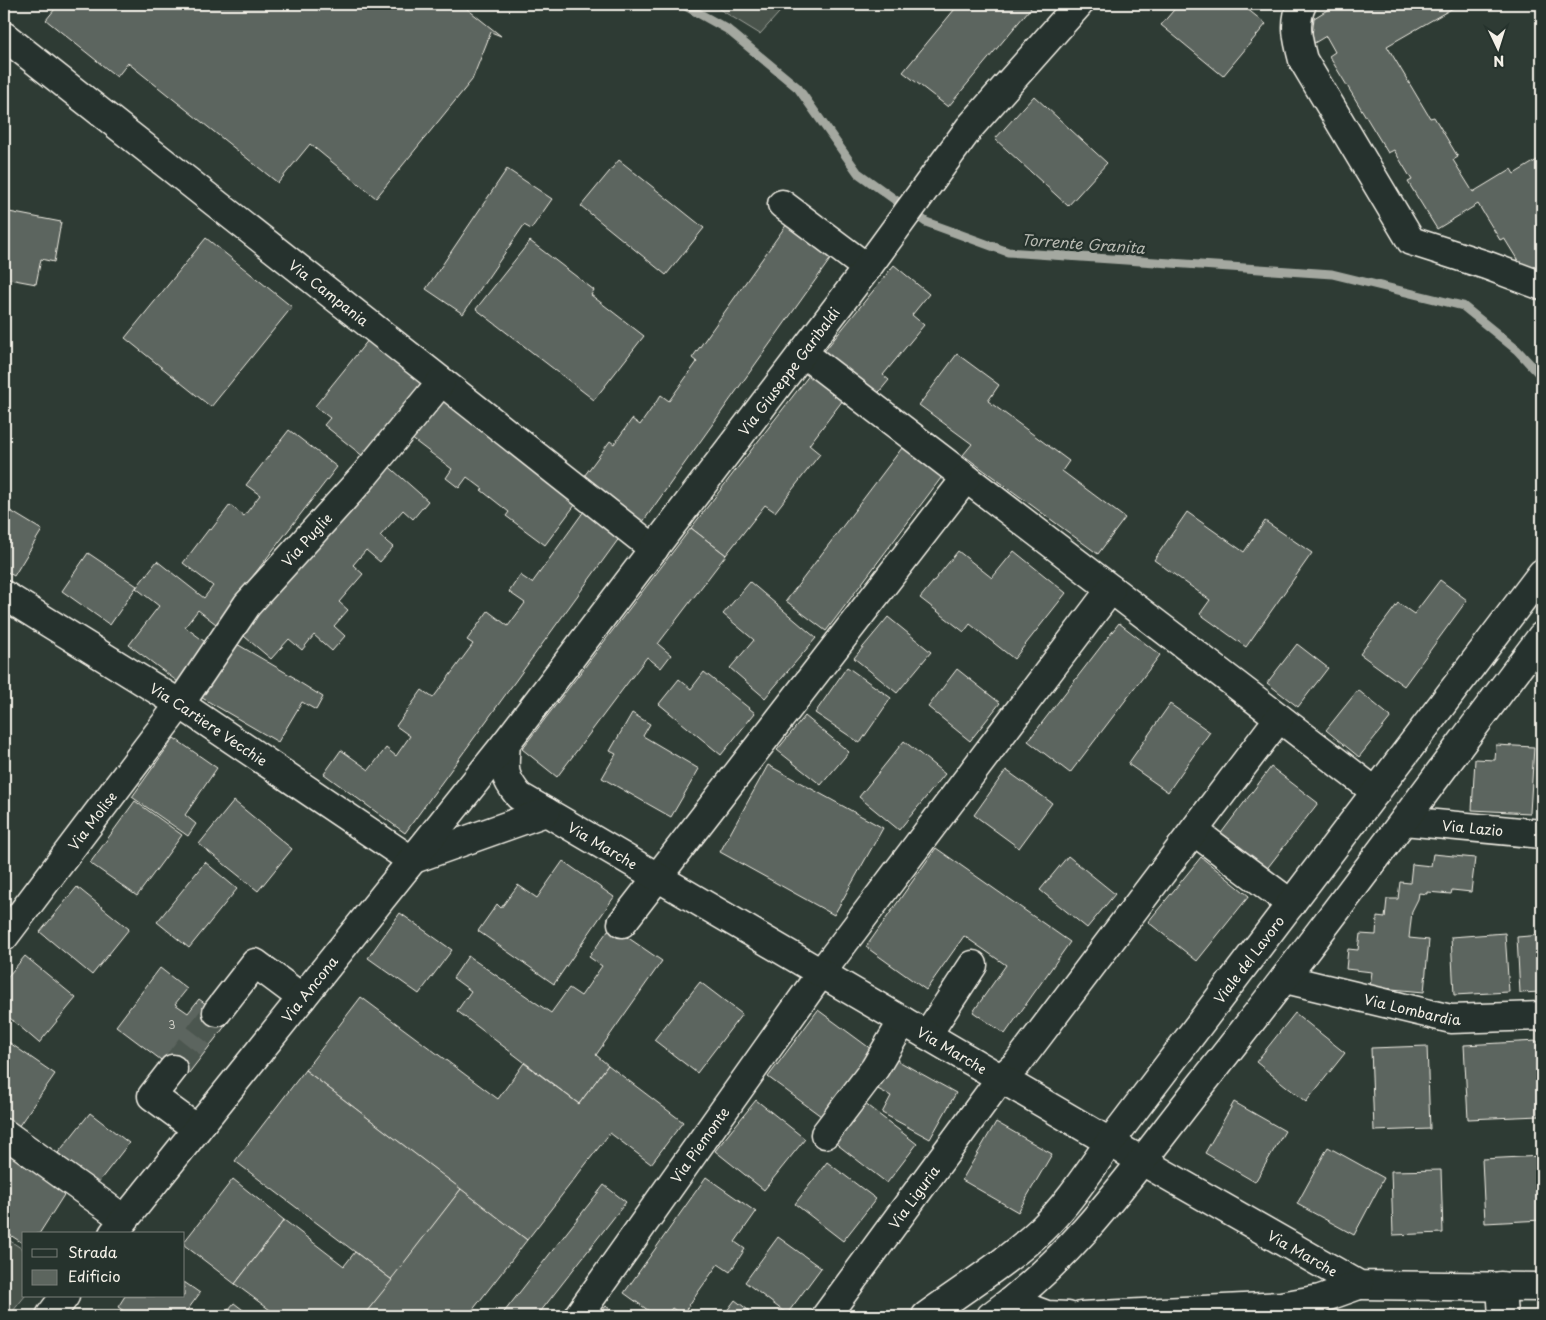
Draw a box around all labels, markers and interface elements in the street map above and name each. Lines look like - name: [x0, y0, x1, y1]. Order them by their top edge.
- north arrow: [1474, 22, 1524, 72]
- text: N: [1493, 51, 1505, 72]
- water label: Torrente Granita: [1020, 227, 1146, 259]
- street label: Via Campania: [285, 254, 374, 331]
- street label: Via Giuseppe Garibaldi: [733, 303, 844, 440]
- street label: Via Puglie: [276, 508, 336, 571]
- street label: Via Cartiere Vecchie: [146, 677, 272, 771]
- street label: Via Molise: [63, 786, 121, 855]
- street label: Via Lazio: [1441, 814, 1504, 841]
- street label: Via Marche: [564, 816, 642, 874]
- street label: Viale del Lavoro: [1208, 911, 1289, 1008]
- street label: Via Ancona: [276, 951, 342, 1027]
- street label: Via Lombardia: [1362, 988, 1461, 1029]
- house number: 3: [168, 1016, 176, 1033]
- street label: Via Marche: [913, 1021, 991, 1079]
- street label: Via Piemonte: [665, 1102, 734, 1187]
- street label: Via Liguria: [883, 1160, 944, 1233]
- street label: Via Marche: [1264, 1224, 1342, 1281]
- legend: [22, 1232, 185, 1298]
- text: Strada: [68, 1240, 118, 1263]
- text: Edificio: [68, 1264, 121, 1287]

